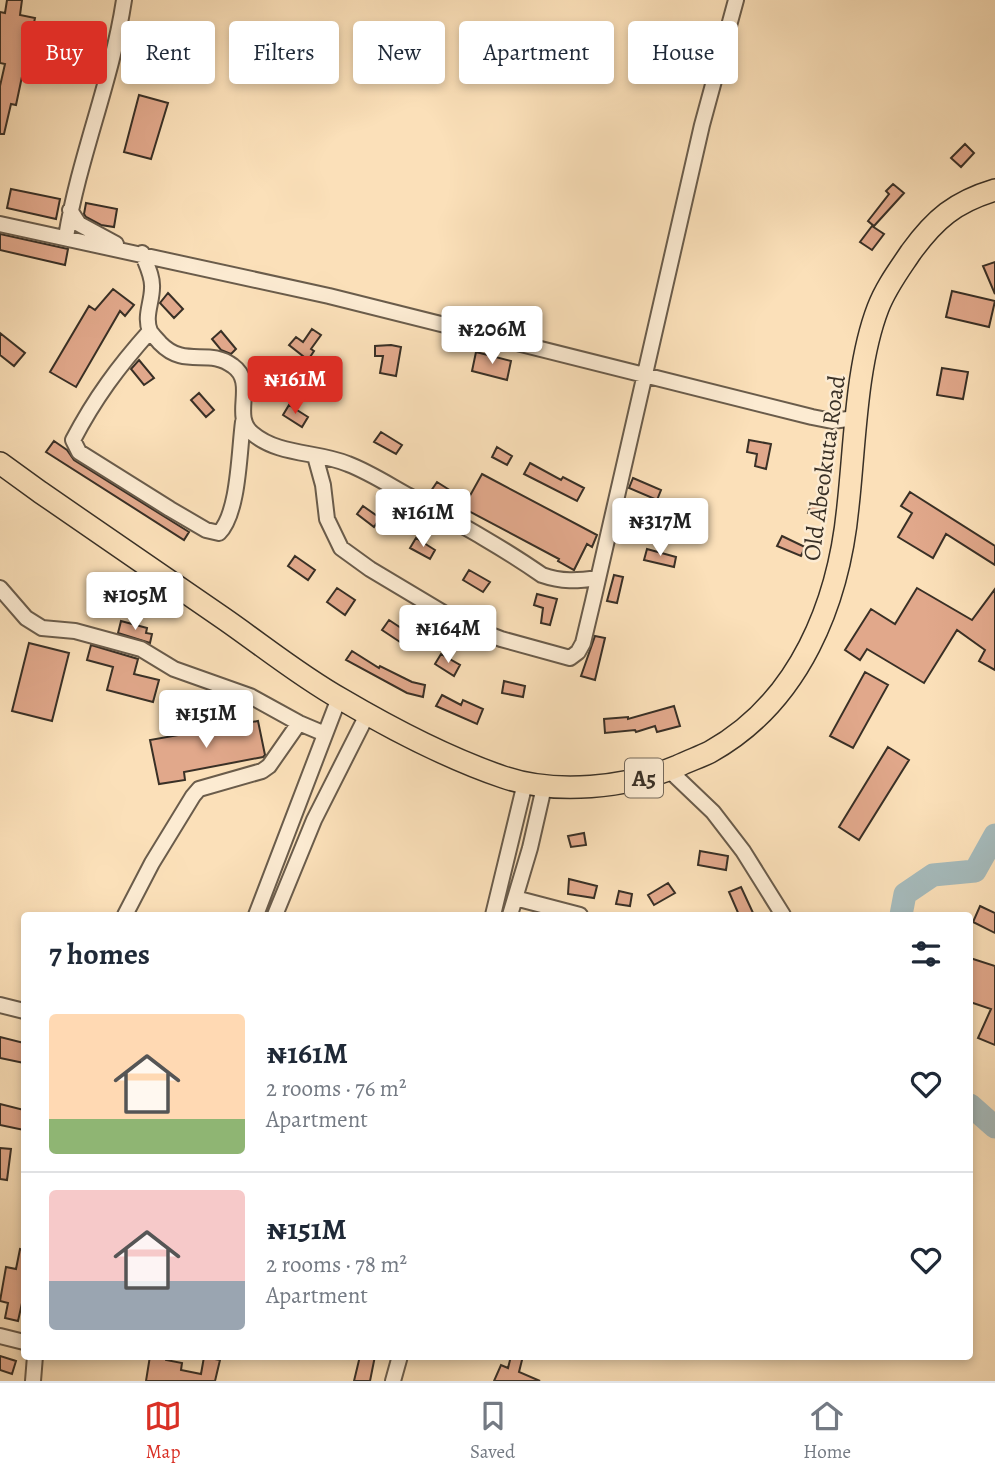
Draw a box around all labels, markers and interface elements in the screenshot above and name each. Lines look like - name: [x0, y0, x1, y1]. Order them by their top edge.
- chip: Buy: [21, 21, 107, 84]
- chip: Rent: [121, 21, 215, 84]
- chip: Filters: [229, 21, 339, 84]
- chip: New: [353, 21, 445, 84]
- chip: Apartment: [459, 21, 614, 84]
- chip: House: [628, 21, 738, 84]
- pin: ₦206M: [443, 306, 541, 366]
- text: ₦206M: [458, 313, 527, 344]
- pin: ₦161M: [246, 356, 344, 416]
- text: ₦161M: [264, 363, 326, 394]
- street label: Old Abeokuta Road: [795, 373, 853, 563]
- pin: ₦161M: [374, 490, 472, 549]
- text: ₦161M: [392, 496, 454, 527]
- pin: ₦317M: [611, 498, 709, 558]
- text: ₦317M: [628, 505, 692, 536]
- pin: ₦105M: [86, 572, 184, 632]
- text: ₦105M: [102, 579, 168, 610]
- pin: ₦164M: [399, 606, 497, 665]
- text: ₦164M: [415, 612, 481, 643]
- pin: ₦151M: [157, 690, 255, 750]
- text: ₦151M: [175, 697, 237, 728]
- road number: A5: [625, 758, 663, 798]
- text: 7 homes: [49, 934, 150, 974]
- icon: filters: [907, 935, 945, 973]
- text: ₦161M: [266, 1033, 348, 1073]
- icon: home: [105, 1042, 189, 1126]
- icon: heart: [907, 1065, 945, 1103]
- text: 2 rooms · 76 m²: [266, 1073, 407, 1104]
- text: Apartment: [266, 1104, 368, 1135]
- text: ₦151M: [266, 1209, 347, 1249]
- icon: home: [105, 1218, 189, 1302]
- icon: heart: [907, 1241, 945, 1279]
- text: 2 rooms · 78 m²: [266, 1249, 407, 1280]
- text: Apartment: [266, 1280, 368, 1311]
- tab: Map: [144, 1397, 182, 1465]
- tab: Saved: [470, 1397, 515, 1465]
- tab: Home: [803, 1397, 851, 1465]

